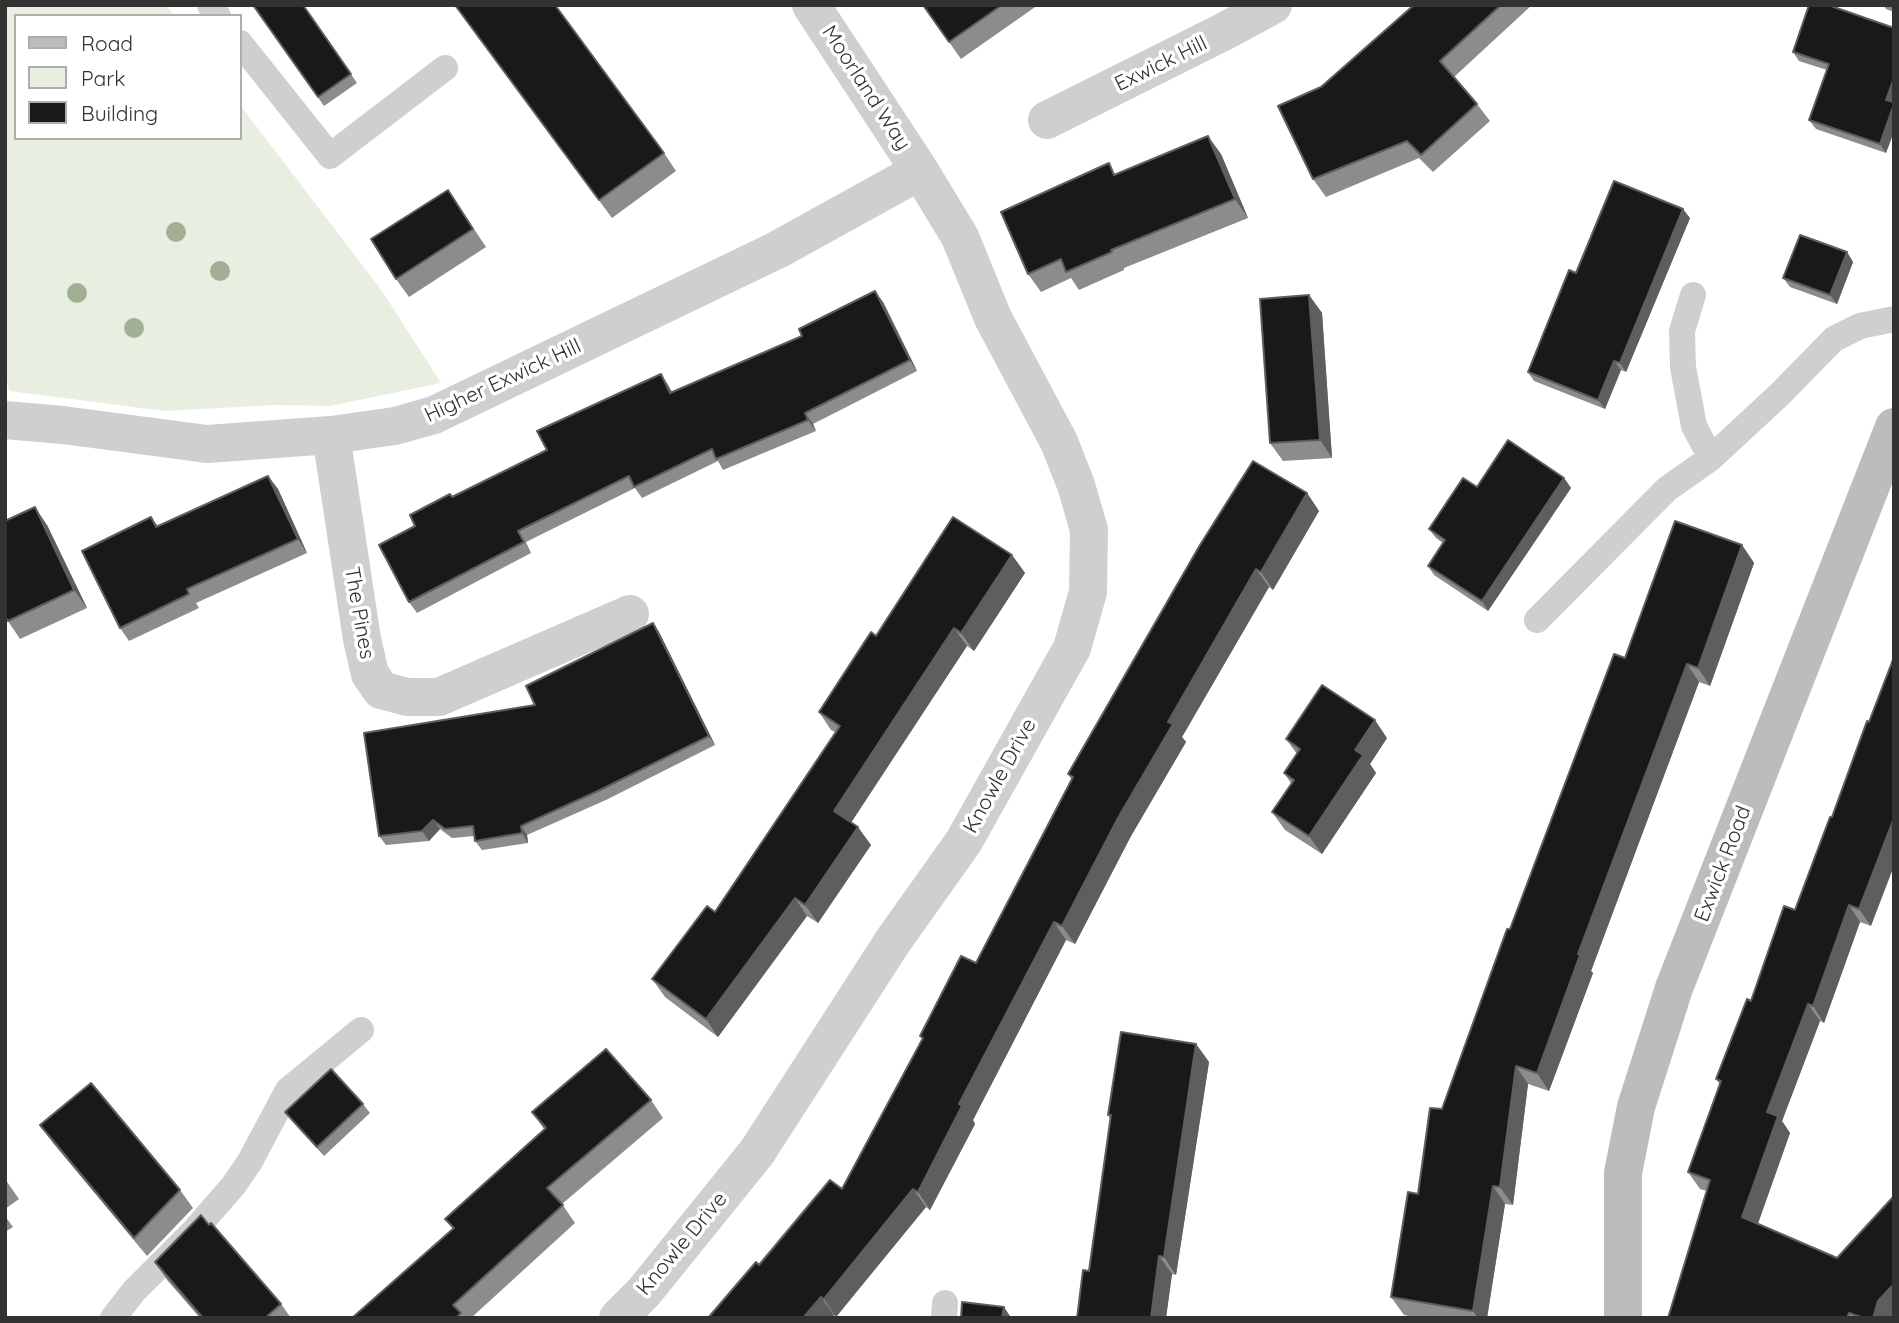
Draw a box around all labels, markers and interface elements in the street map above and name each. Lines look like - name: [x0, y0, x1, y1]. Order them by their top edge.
- legend: [14, 14, 242, 140]
- street label: Moorland Way: [816, 21, 916, 155]
- text: Road: [81, 30, 133, 56]
- street label: Exwick Hill: [1111, 31, 1211, 97]
- text: Park: [81, 65, 125, 91]
- text: Building: [81, 100, 158, 126]
- street label: Higher Exwick Hill: [421, 334, 585, 428]
- street label: The Pines: [339, 565, 379, 661]
- street label: Knowle Drive: [958, 714, 1042, 838]
- street label: Exwick Road: [1689, 802, 1757, 926]
- street label: Knowle Drive: [631, 1187, 733, 1301]

